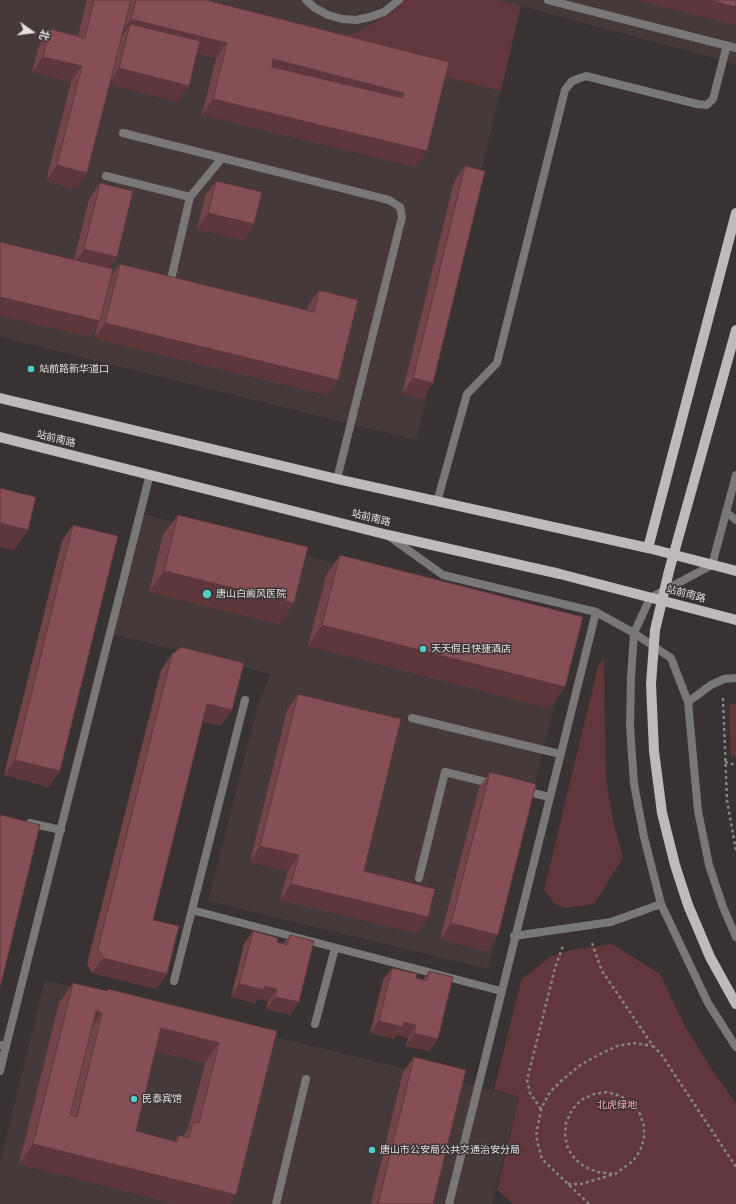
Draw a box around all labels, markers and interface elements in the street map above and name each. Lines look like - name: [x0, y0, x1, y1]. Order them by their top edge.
- north arrow: [12, 12, 52, 52]
- text: 北: [36, 28, 52, 42]
- place label: 站前路新华道口: [39, 363, 109, 375]
- marker: 站前路新华道口: [26, 364, 36, 374]
- street label: 站前南路: [35, 428, 77, 450]
- street label: 站前南路: [350, 507, 392, 529]
- street label: 站前南路: [665, 583, 707, 605]
- marker: 唐山白癜风医院: [201, 588, 213, 600]
- place label: 唐山白癜风医院: [216, 588, 286, 600]
- place label: 天天假日快捷酒店: [431, 643, 511, 655]
- marker: 天天假日快捷酒店: [418, 644, 428, 654]
- place label: 民泰宾馆: [142, 1093, 182, 1105]
- marker: 民泰宾馆: [129, 1094, 139, 1104]
- park label: 北虎绿地: [597, 1099, 637, 1111]
- place label: 唐山市公安局公共交通治安分局: [380, 1144, 520, 1156]
- marker: 唐山市公安局公共交通治安分局: [367, 1145, 377, 1155]

